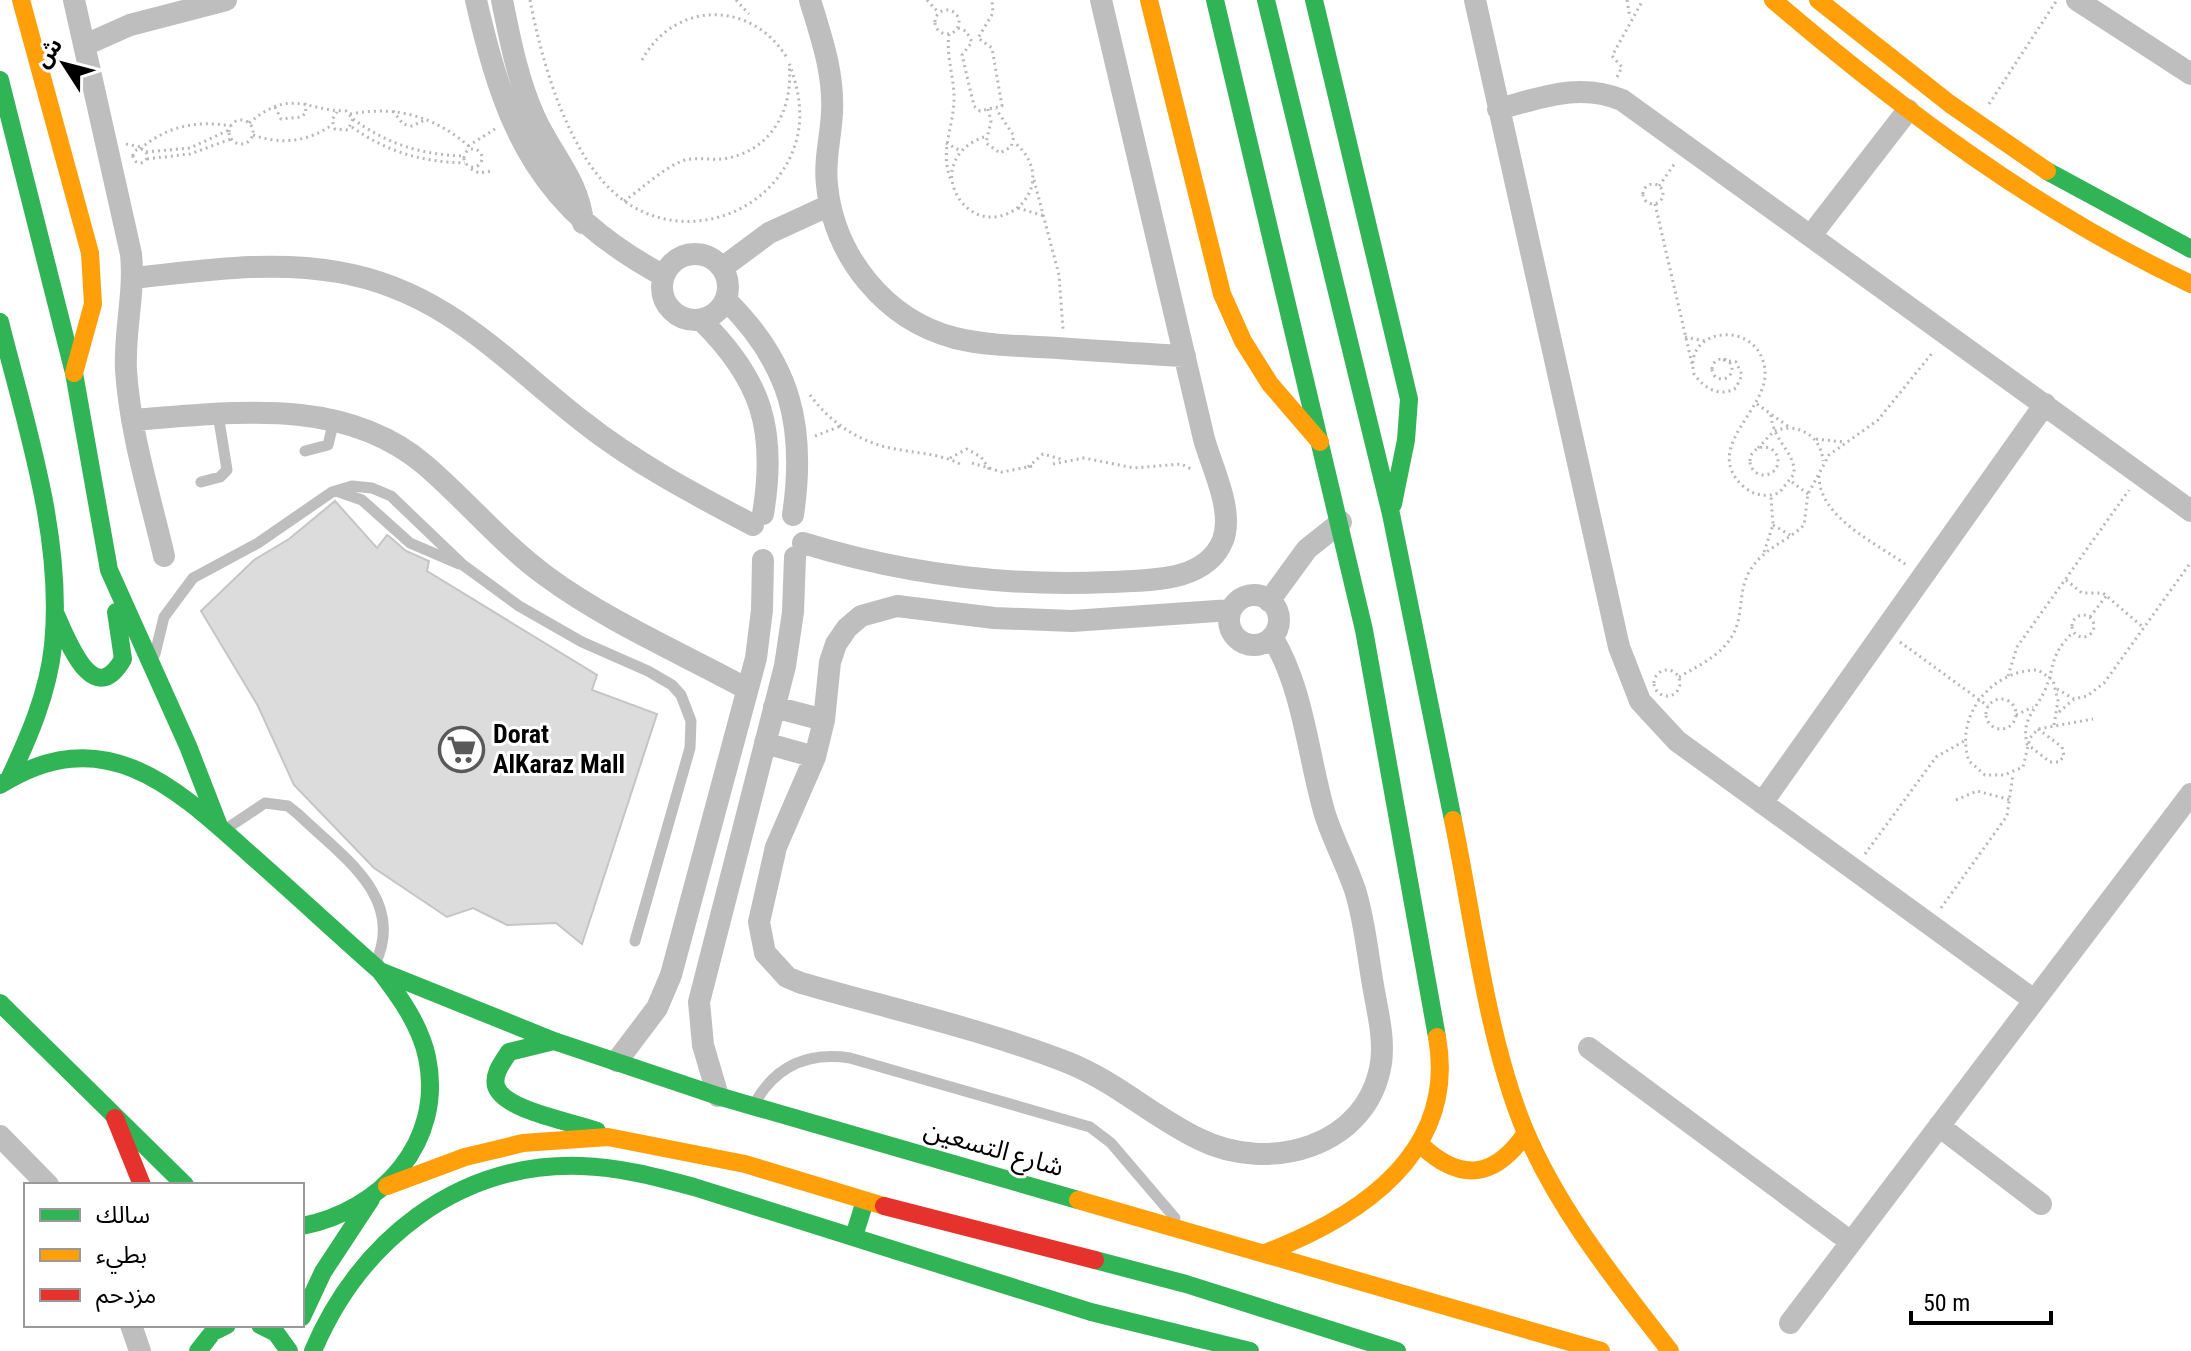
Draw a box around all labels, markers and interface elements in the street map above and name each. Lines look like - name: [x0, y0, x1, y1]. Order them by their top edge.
- north arrow: [24, 24, 104, 104]
- text: ش: [29, 33, 67, 72]
- place label: Dorat AlKaraz Mall: [493, 719, 625, 779]
- supermarket icon: Dorat AlKaraz Mall: [438, 725, 486, 773]
- street label: شارع التسعين: [920, 1114, 1067, 1186]
- legend: [24, 1183, 304, 1327]
- text: سالك: [96, 1201, 150, 1229]
- text: بطيء: [96, 1241, 147, 1274]
- scale bar: [1911, 1275, 2051, 1325]
- text: مزدحم: [96, 1281, 156, 1312]
- text: 50 m: [1923, 1289, 1970, 1317]

